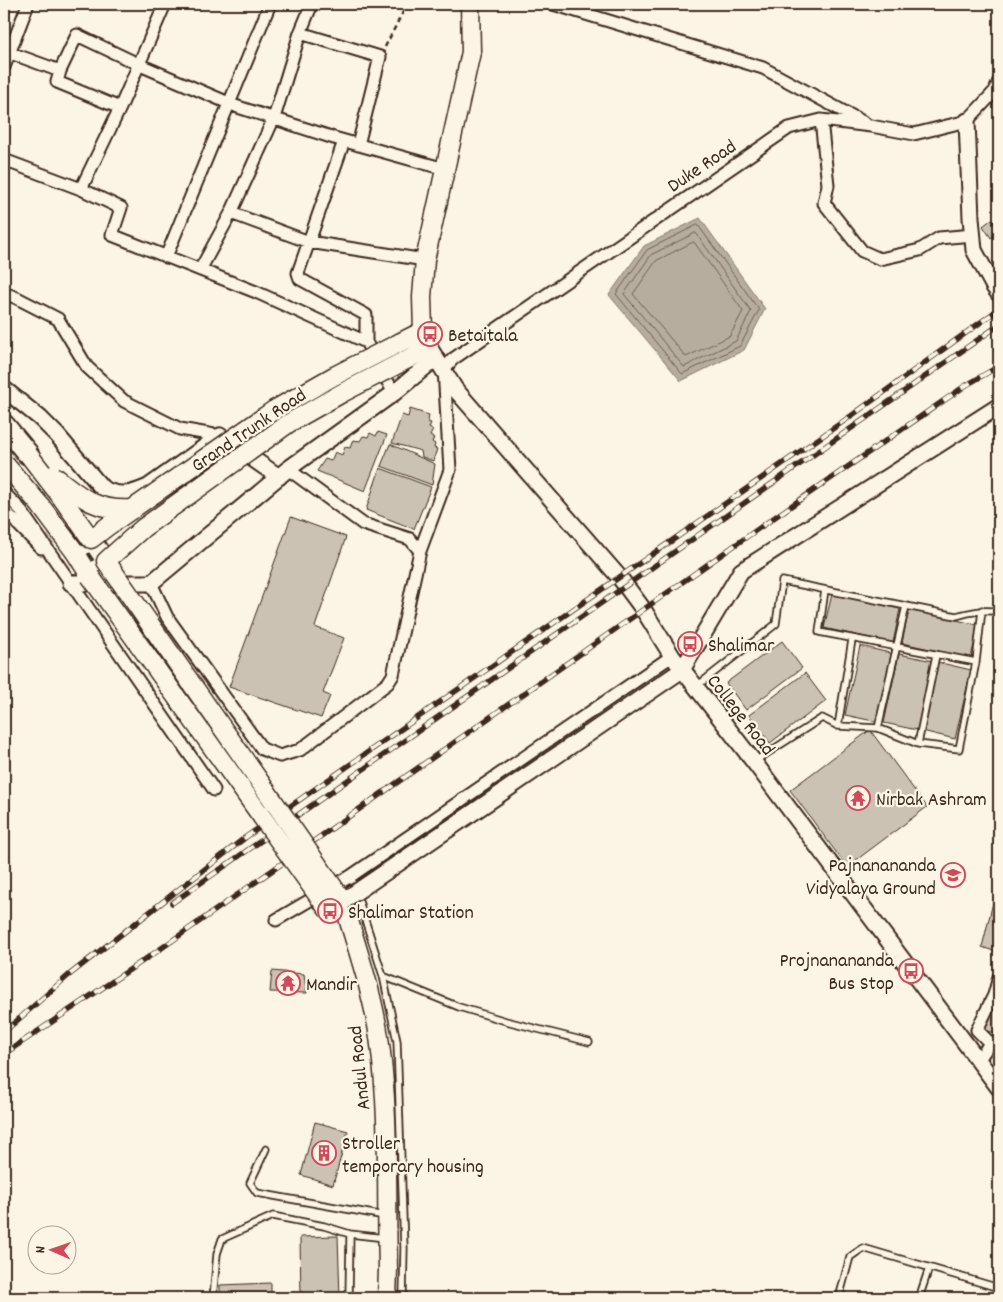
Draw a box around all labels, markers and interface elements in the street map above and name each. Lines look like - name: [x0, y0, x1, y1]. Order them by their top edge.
- street label: Duke Road: [663, 134, 743, 201]
- bus stop icon: Betaitala: [417, 321, 443, 347]
- place label: Betaitala: [448, 323, 518, 351]
- street label: Grand Trunk Road: [186, 383, 313, 480]
- bus stop icon: Shalimar: [677, 631, 703, 657]
- place label: Shalimar: [708, 633, 775, 661]
- street label: College Road: [699, 669, 780, 763]
- temple icon: Nirbak Ashram: [845, 785, 871, 811]
- place label: Nirbak Ashram: [876, 787, 987, 815]
- place label: Pajnanananda Vidyalaya Ground: [806, 853, 937, 904]
- school or university icon: Pajnanananda Vidyalaya Ground: [940, 862, 966, 888]
- bus stop icon: Shalimar Station: [317, 898, 343, 924]
- place label: Shalimar Station: [348, 900, 474, 928]
- place label: Projnanananda Bus Stop: [780, 948, 895, 999]
- bus stop icon: Projnanananda Bus Stop: [898, 958, 924, 984]
- temple icon: Mandir: [275, 970, 301, 996]
- place label: Mandir: [306, 972, 357, 1000]
- street label: Andul Road: [343, 1024, 379, 1111]
- place label: Stroller temporary housing: [342, 1131, 484, 1182]
- building icon: Stroller temporary housing: [311, 1140, 337, 1166]
- north arrow: [28, 1224, 78, 1274]
- text: N: [31, 1246, 51, 1253]

